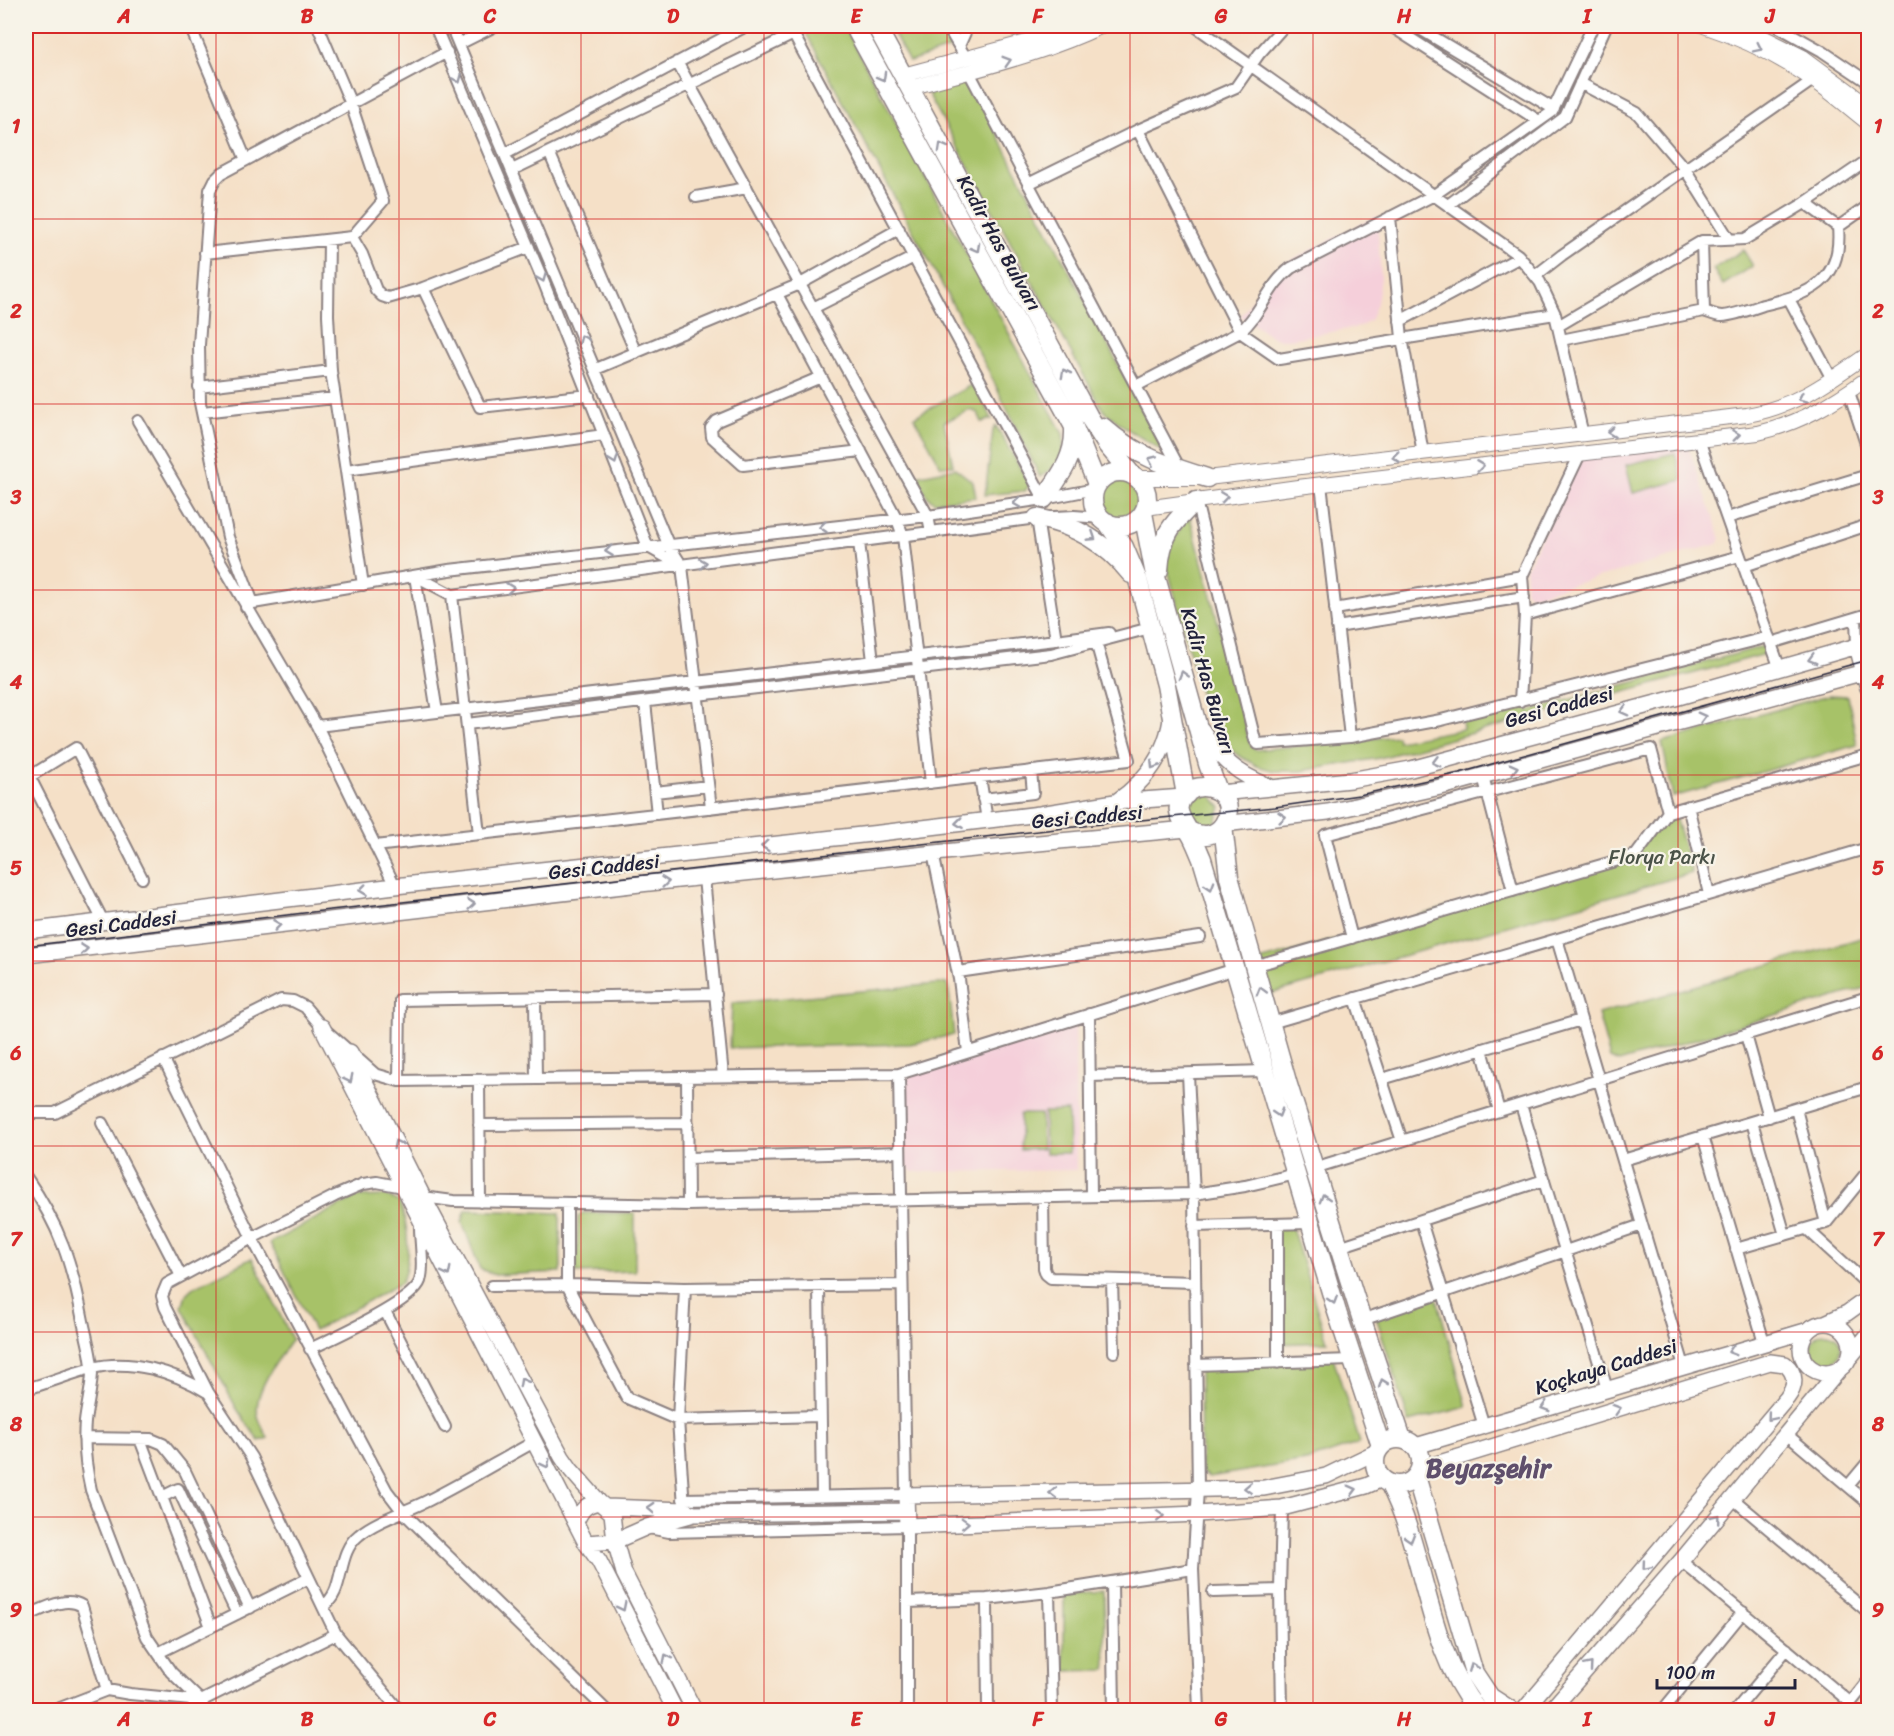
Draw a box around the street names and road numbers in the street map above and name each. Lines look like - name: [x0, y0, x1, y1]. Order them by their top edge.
- street label: Kadir Has Bulvarı: [947, 168, 1051, 318]
- street label: Kadir Has Bulvarı: [1170, 603, 1246, 759]
- street label: Gesi Caddesi: [1501, 675, 1619, 738]
- street label: Gesi Caddesi: [1030, 795, 1145, 839]
- street label: Gesi Caddesi: [547, 844, 663, 890]
- street label: Gesi Caddesi: [64, 900, 180, 948]
- street label: Koçkaya Caddesi: [1531, 1329, 1682, 1405]

